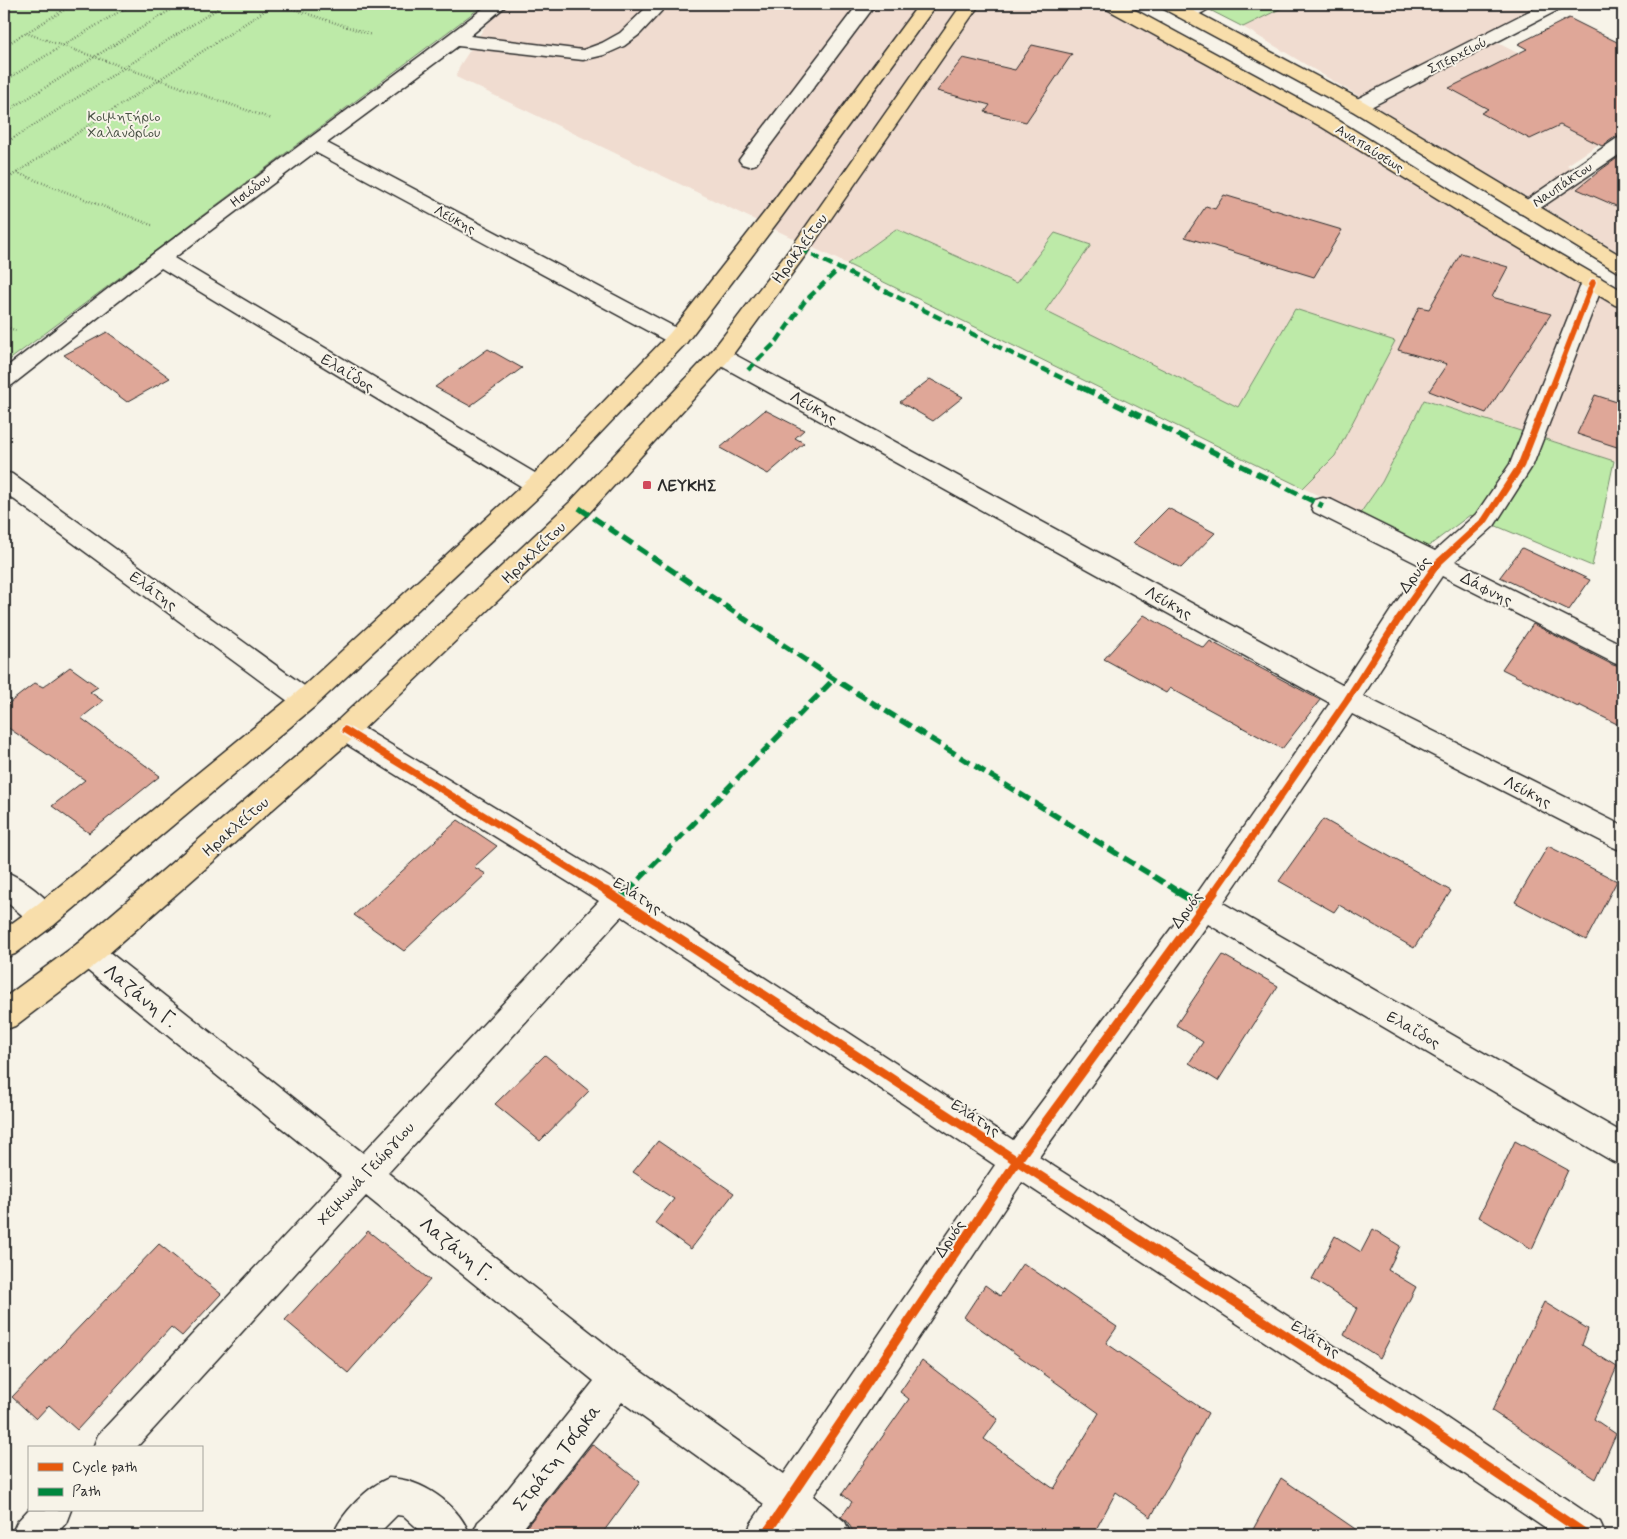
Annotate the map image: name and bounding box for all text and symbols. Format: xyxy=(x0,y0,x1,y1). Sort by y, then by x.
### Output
street label: Σπερχειού xyxy=(1425,33,1490,78)
park label: Κοιμητήριο Χαλανδρίου xyxy=(88,108,160,142)
street label: Αναπαύσεως xyxy=(1332,121,1407,177)
street label: Ναυπάκτου xyxy=(1529,158,1596,212)
street label: Ησιόδου xyxy=(227,170,275,212)
street label: Λεύκης xyxy=(431,201,479,238)
street label: Ηρακλείτου xyxy=(768,210,833,288)
street label: Ελαΐδος xyxy=(317,349,378,397)
street label: Λεύκης xyxy=(786,387,841,430)
place label: ΛΕΥΚΗΣ xyxy=(657,476,717,497)
marker: ΛΕΥΚΗΣ xyxy=(641,479,653,491)
street label: Ηρακλείτου xyxy=(497,517,571,589)
street label: Δρυός xyxy=(1394,552,1436,598)
street label: Ελάτης xyxy=(125,567,181,616)
street label: Δάφνης xyxy=(1457,567,1516,611)
street label: Λεύκης xyxy=(1141,582,1196,625)
street label: Λεύκης xyxy=(1500,771,1555,813)
street label: Ηρακλείτου xyxy=(198,792,274,862)
street label: Ελάτης xyxy=(609,873,666,920)
street label: Δρυός xyxy=(1167,887,1208,933)
street label: Λαζάνη Γ. xyxy=(98,959,182,1034)
street label: Ελαΐδος xyxy=(1383,1007,1444,1054)
street label: Ελάτης xyxy=(947,1095,1004,1142)
street label: Χειμωνά Γεώργιου xyxy=(313,1118,420,1230)
street label: Λαζάνη Γ. xyxy=(414,1212,498,1287)
street label: Δρυός xyxy=(930,1216,970,1262)
street label: Ελάτης xyxy=(1287,1316,1344,1363)
street label: Στράτη Τσίρκα xyxy=(507,1399,607,1517)
legend xyxy=(28,1446,202,1512)
text: Cycle path xyxy=(72,1458,137,1478)
text: Path xyxy=(72,1482,101,1502)

